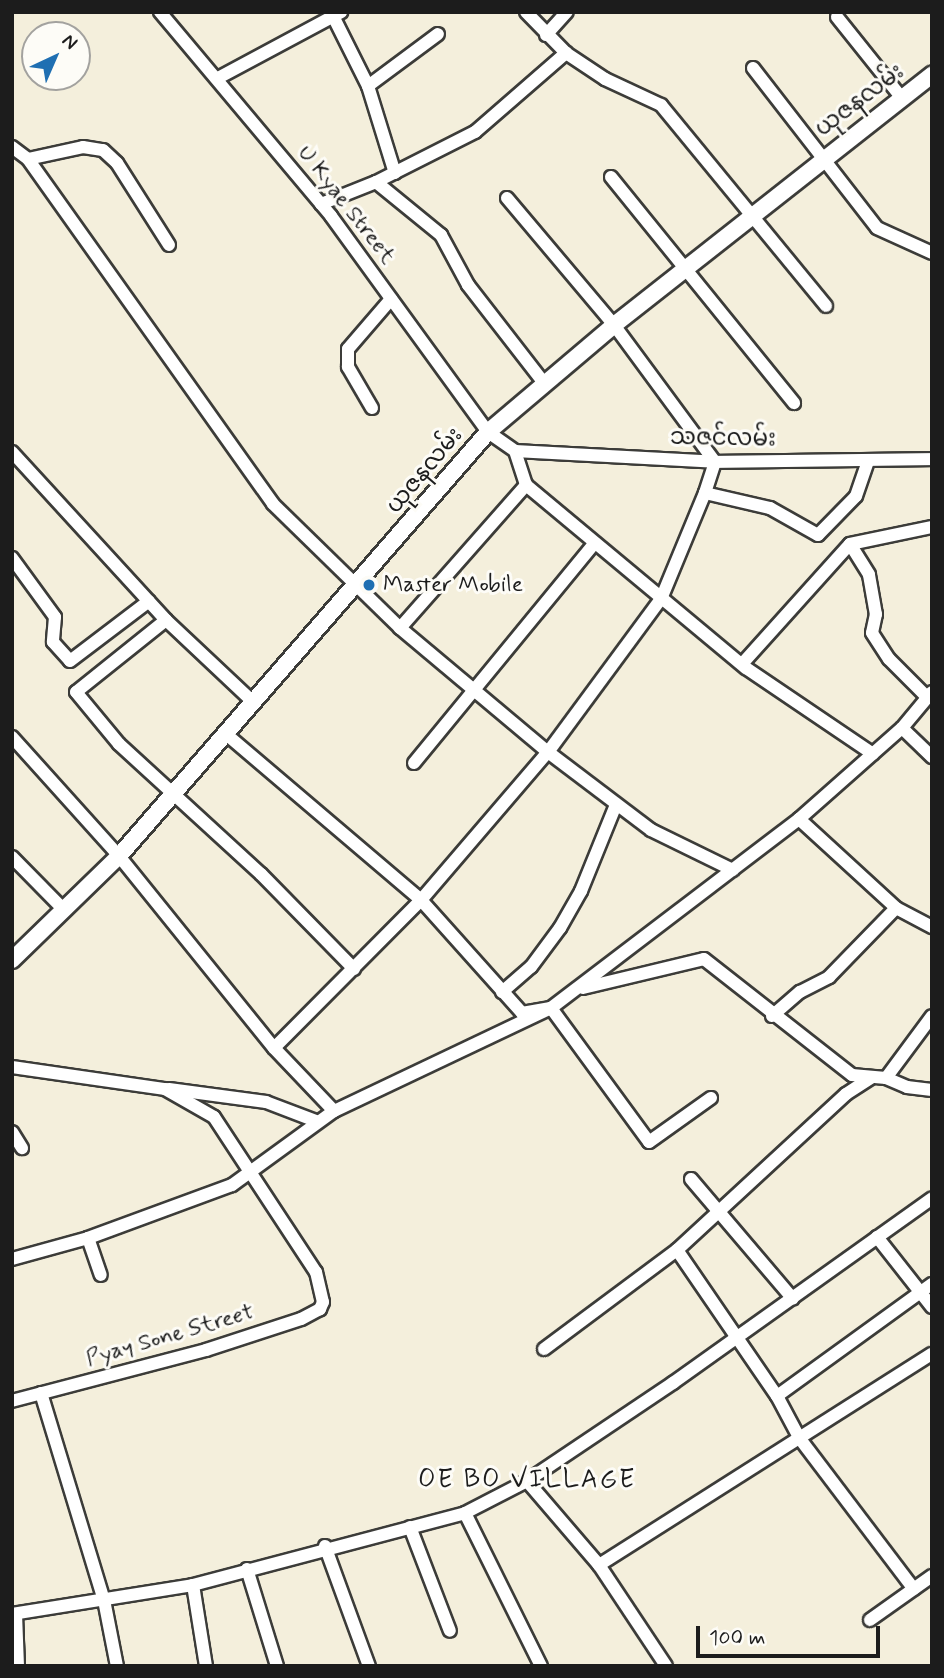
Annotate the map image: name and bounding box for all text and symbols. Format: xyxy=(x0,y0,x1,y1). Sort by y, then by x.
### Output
north arrow xyxy=(21,21,91,91)
text: N xyxy=(56,29,83,55)
street label: ယုဇနလမ်း xyxy=(810,59,910,143)
street label: U Kyae Street xyxy=(291,140,401,270)
street label: ယုဇနလမ်း xyxy=(381,422,469,520)
street label: သဇင်လမ်း xyxy=(670,424,776,454)
place label: Master Mobile xyxy=(383,571,522,599)
marker: Master Mobile xyxy=(361,577,377,593)
street label: Pyay Sone Street xyxy=(83,1299,257,1373)
district label: OE BO VILLAGE xyxy=(420,1465,634,1497)
scale bar xyxy=(699,1612,883,1656)
text: 100 m xyxy=(709,1624,765,1652)

